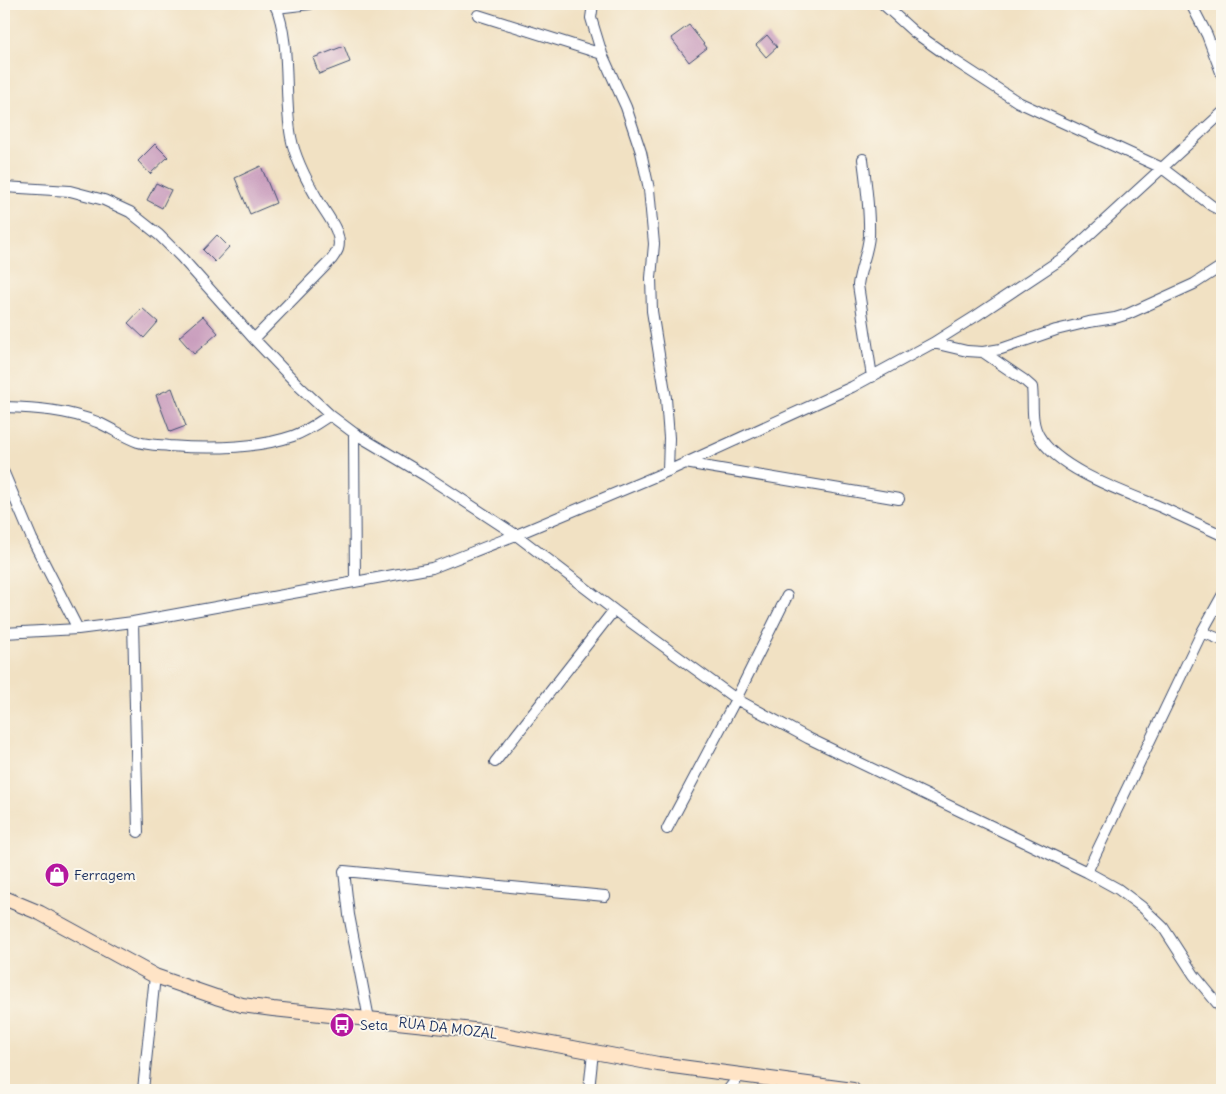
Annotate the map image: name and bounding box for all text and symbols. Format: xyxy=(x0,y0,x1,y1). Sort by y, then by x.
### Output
shop icon: Ferragem xyxy=(44,862,70,888)
place label: Ferragem xyxy=(74,866,136,884)
bus stop icon: Seta xyxy=(329,1012,355,1038)
street label: RUA DA MOZAL xyxy=(397,1013,499,1043)
place label: Seta xyxy=(360,1016,388,1034)

